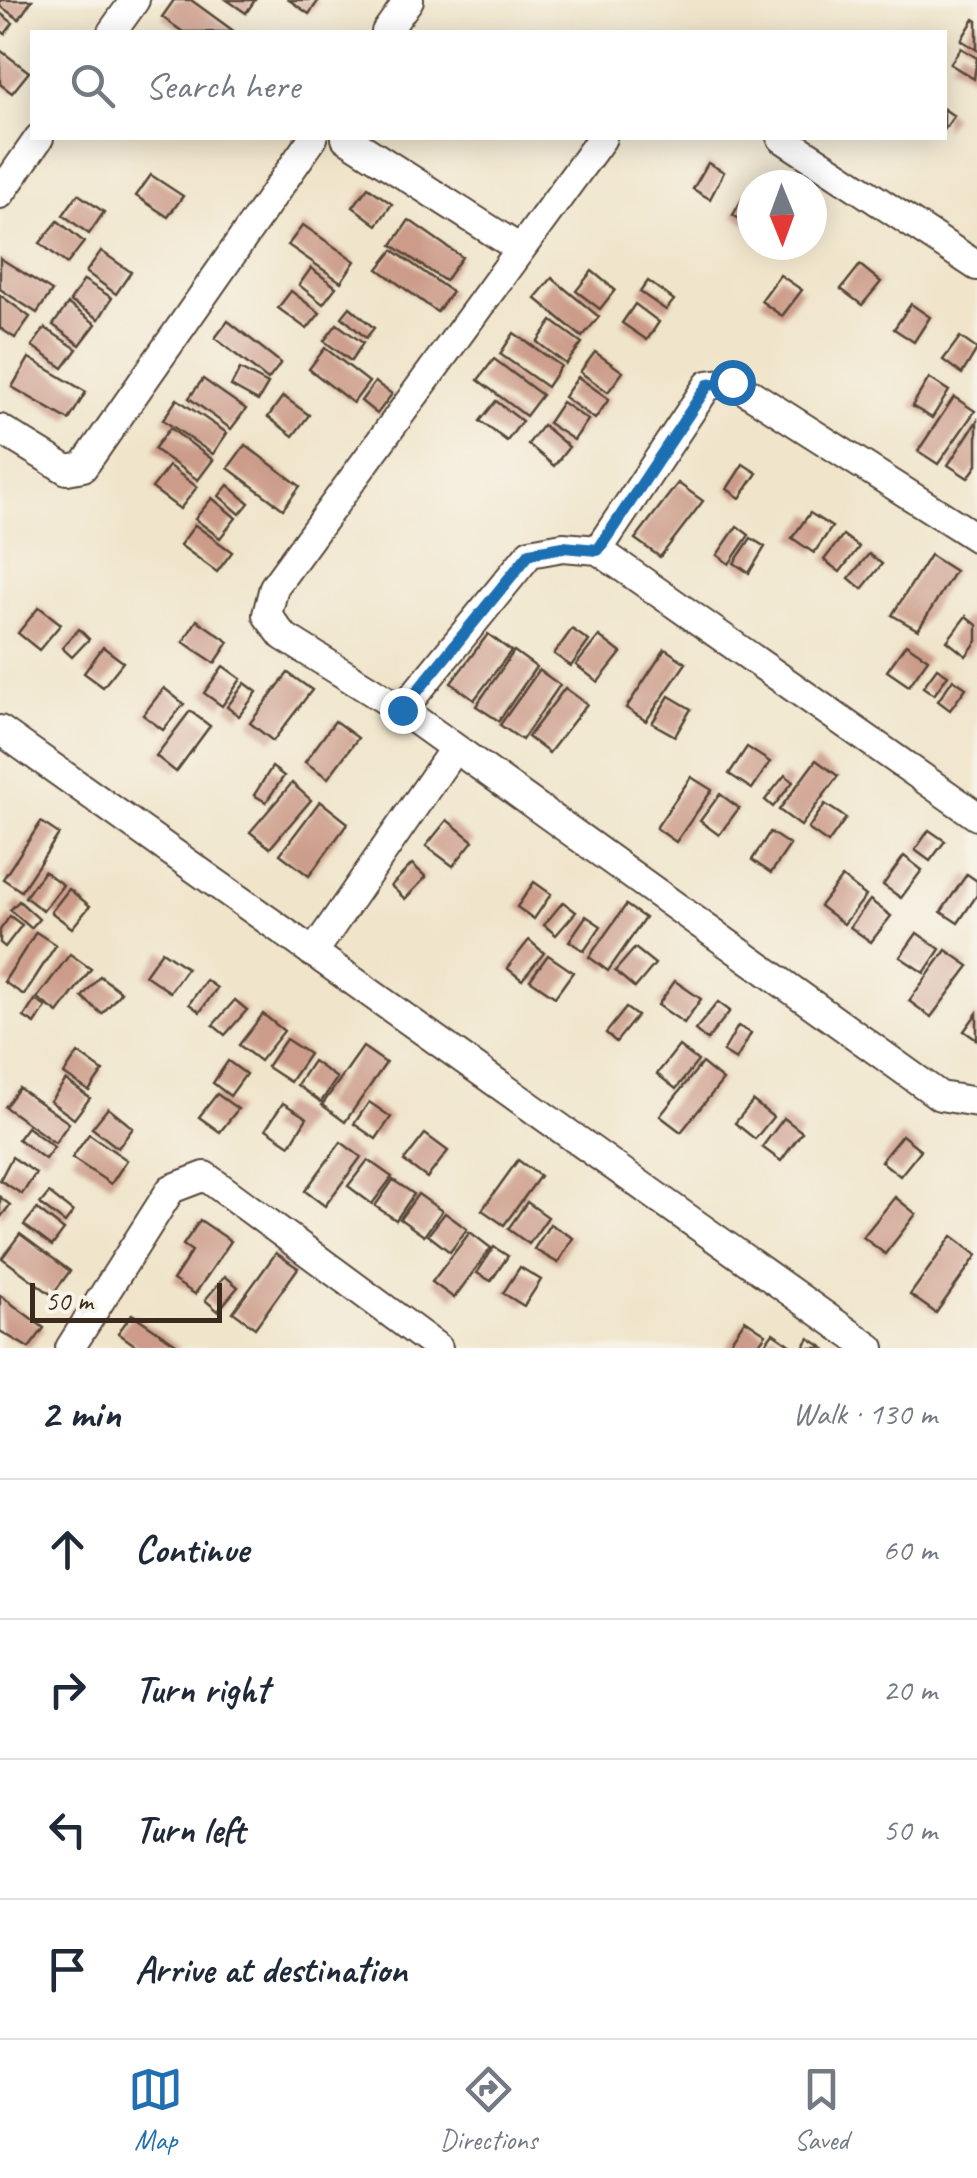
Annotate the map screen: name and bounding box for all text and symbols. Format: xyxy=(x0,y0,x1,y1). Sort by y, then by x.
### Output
search box xyxy=(30,30,947,140)
icon: search xyxy=(65,58,120,113)
text: Search here xyxy=(145,62,300,109)
north arrow xyxy=(737,170,827,260)
route start xyxy=(710,360,756,406)
route end xyxy=(380,688,426,734)
scale bar xyxy=(30,1278,222,1322)
text: 50 m xyxy=(45,1283,93,1318)
text: 2 min xyxy=(40,1387,120,1440)
text: Walk · 130 m xyxy=(793,1393,937,1434)
icon: ahead xyxy=(40,1522,95,1577)
text: Continue xyxy=(135,1526,249,1573)
text: 60 m xyxy=(883,1529,937,1570)
icon: right xyxy=(40,1662,95,1717)
text: Turn right xyxy=(135,1666,269,1713)
text: 20 m xyxy=(883,1669,937,1710)
icon: left xyxy=(40,1802,95,1857)
text: Turn left xyxy=(135,1806,245,1853)
text: 50 m xyxy=(883,1809,937,1850)
icon: arrive xyxy=(40,1942,95,1997)
text: Arrive at destination xyxy=(135,1946,407,1993)
tab: Map xyxy=(128,2062,183,2157)
tab: Directions xyxy=(440,2062,537,2157)
tab: Saved xyxy=(794,2062,849,2157)

